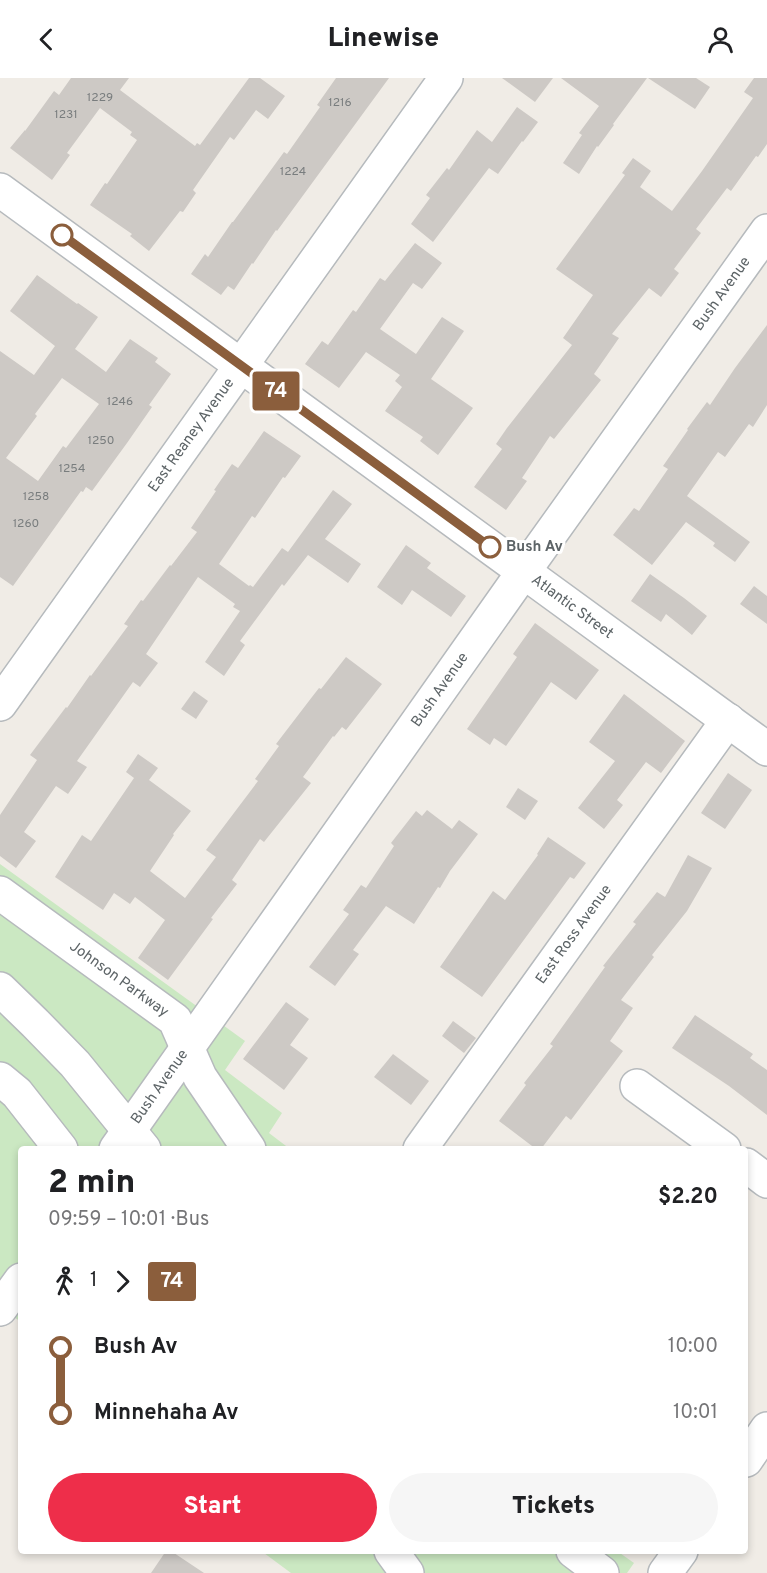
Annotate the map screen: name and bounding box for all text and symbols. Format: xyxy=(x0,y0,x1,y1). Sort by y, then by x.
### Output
text: Linewise xyxy=(328,22,439,56)
icon: back xyxy=(30,23,63,56)
icon: person xyxy=(704,23,737,56)
house number: 1229 xyxy=(87,90,113,106)
house number: 1216 xyxy=(328,95,352,111)
house number: 1231 xyxy=(54,107,78,123)
house number: 1224 xyxy=(280,164,306,180)
unlabelled marker xyxy=(51,224,73,246)
street label: Bush Avenue xyxy=(689,253,755,335)
line badge: 74 xyxy=(249,372,303,410)
street label: East Reaney Avenue xyxy=(144,374,239,496)
text: 74 xyxy=(264,378,288,405)
house number: 1246 xyxy=(107,394,133,410)
house number: 1250 xyxy=(88,433,114,449)
house number: 1254 xyxy=(59,461,85,477)
house number: 1258 xyxy=(23,489,49,505)
house number: 1260 xyxy=(13,516,39,532)
marker: Bush Av xyxy=(479,536,501,558)
place label: Bush Av xyxy=(506,538,563,557)
street label: Atlantic Street xyxy=(527,571,617,643)
street label: Bush Avenue xyxy=(407,649,473,731)
street label: East Ross Avenue xyxy=(532,881,616,988)
street label: Johnson Parkway xyxy=(66,937,172,1022)
street label: Bush Avenue xyxy=(127,1046,193,1128)
text: 2 min xyxy=(48,1163,135,1205)
text: $2.20 xyxy=(658,1184,718,1211)
text: 09:59 – 10:01 · Bus xyxy=(48,1207,209,1233)
icon: walk xyxy=(48,1265,81,1298)
icon: forward xyxy=(106,1265,139,1298)
text: 1 xyxy=(90,1268,97,1294)
text: 74 xyxy=(160,1268,184,1295)
text: Bush Av xyxy=(94,1334,178,1361)
text: 10:00 xyxy=(668,1334,718,1360)
text: Minnehaha Av xyxy=(94,1400,239,1427)
text: 10:01 xyxy=(673,1400,718,1426)
button: Start xyxy=(48,1473,377,1542)
button: Tickets xyxy=(389,1473,718,1542)

